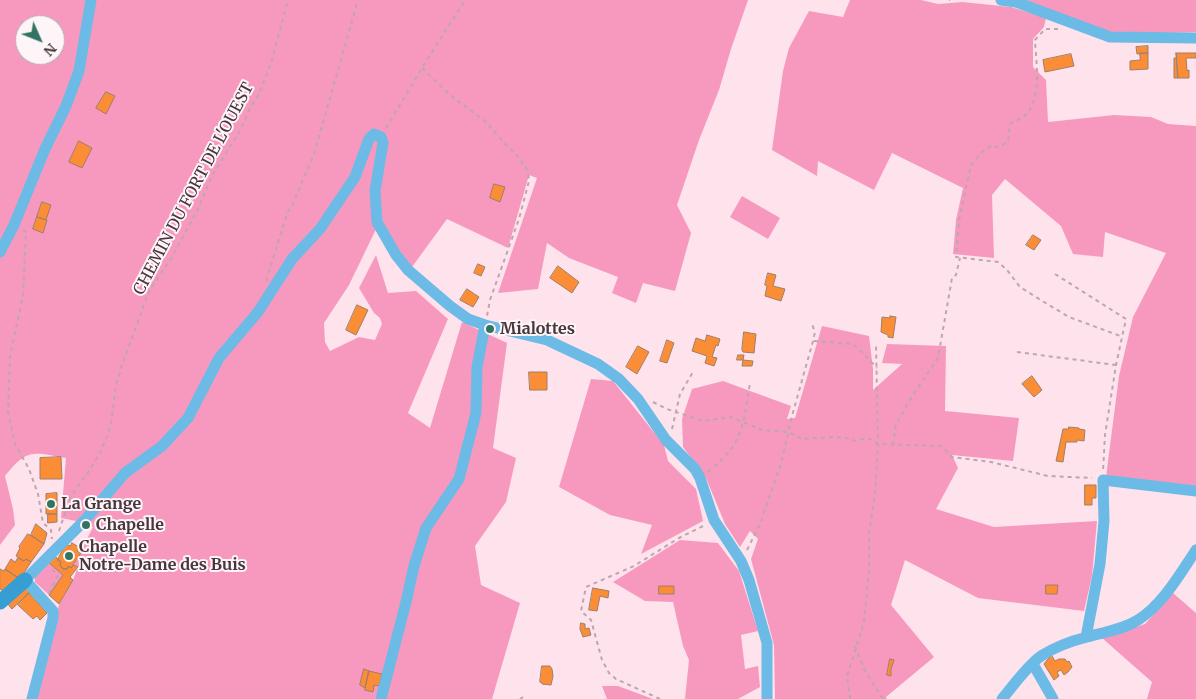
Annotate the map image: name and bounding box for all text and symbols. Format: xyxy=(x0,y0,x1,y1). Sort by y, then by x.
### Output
north arrow xyxy=(15,15,65,65)
text: N xyxy=(40,39,60,60)
street label: CHEMIN DU FORT DE L'OUEST xyxy=(130,80,258,298)
place label: Mialottes xyxy=(500,319,575,339)
marker: Mialottes xyxy=(484,323,496,335)
place label: La Grange xyxy=(61,494,141,514)
marker: La Grange xyxy=(45,498,57,510)
place label: Chapelle xyxy=(96,515,164,535)
marker: Chapelle xyxy=(80,519,92,531)
place label: Chapelle Notre-Dame des Buis xyxy=(79,537,246,575)
marker: Chapelle Notre-Dame des Buis xyxy=(63,550,75,562)

